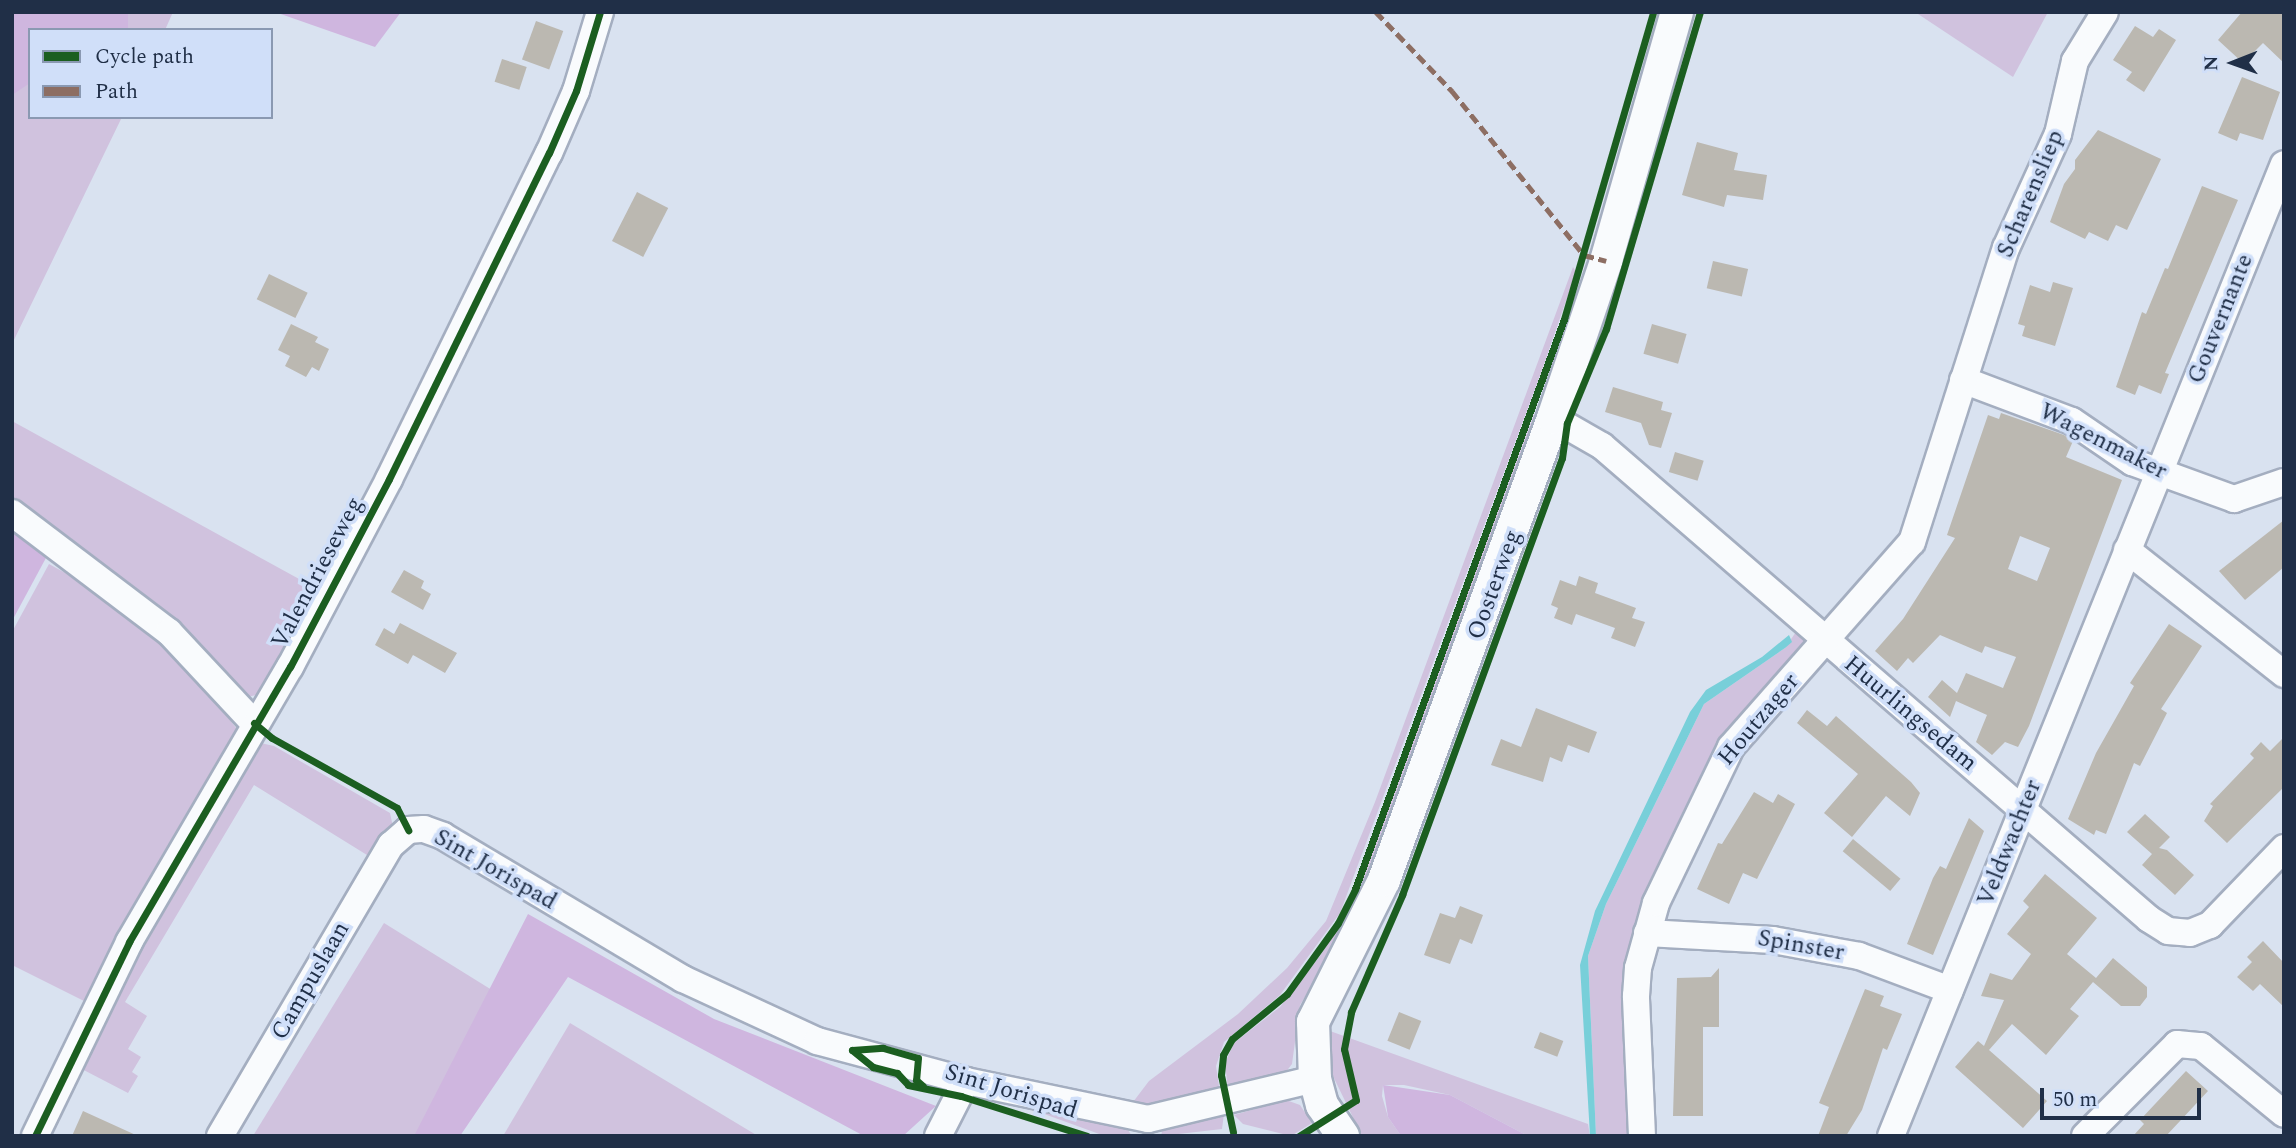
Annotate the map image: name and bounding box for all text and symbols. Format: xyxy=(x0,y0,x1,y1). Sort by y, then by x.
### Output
legend xyxy=(28,28,273,119)
north arrow xyxy=(2198,28,2268,98)
text: Cycle path xyxy=(95,41,194,73)
text: N xyxy=(2197,55,2226,71)
text: Path xyxy=(95,76,138,108)
street label: Scharensliep xyxy=(1991,126,2071,262)
street label: Gouvernante xyxy=(2182,250,2260,388)
street label: Wagenmaker xyxy=(2034,398,2172,486)
street label: Valendrieseweg xyxy=(266,492,370,654)
street label: Oosterweg xyxy=(1462,526,1528,644)
street label: Huurlingsedam xyxy=(1838,650,1982,778)
street label: Houtzager xyxy=(1712,668,1806,772)
street label: Veldwachter xyxy=(1972,776,2048,910)
street label: Sint Jorispad xyxy=(429,823,561,917)
street label: Campuslaan xyxy=(266,917,356,1045)
street label: Spinster xyxy=(1755,924,1847,968)
street label: Sint Jorispad xyxy=(941,1058,1081,1126)
scale bar xyxy=(2044,1074,2205,1118)
text: 50 m xyxy=(2053,1084,2097,1116)

